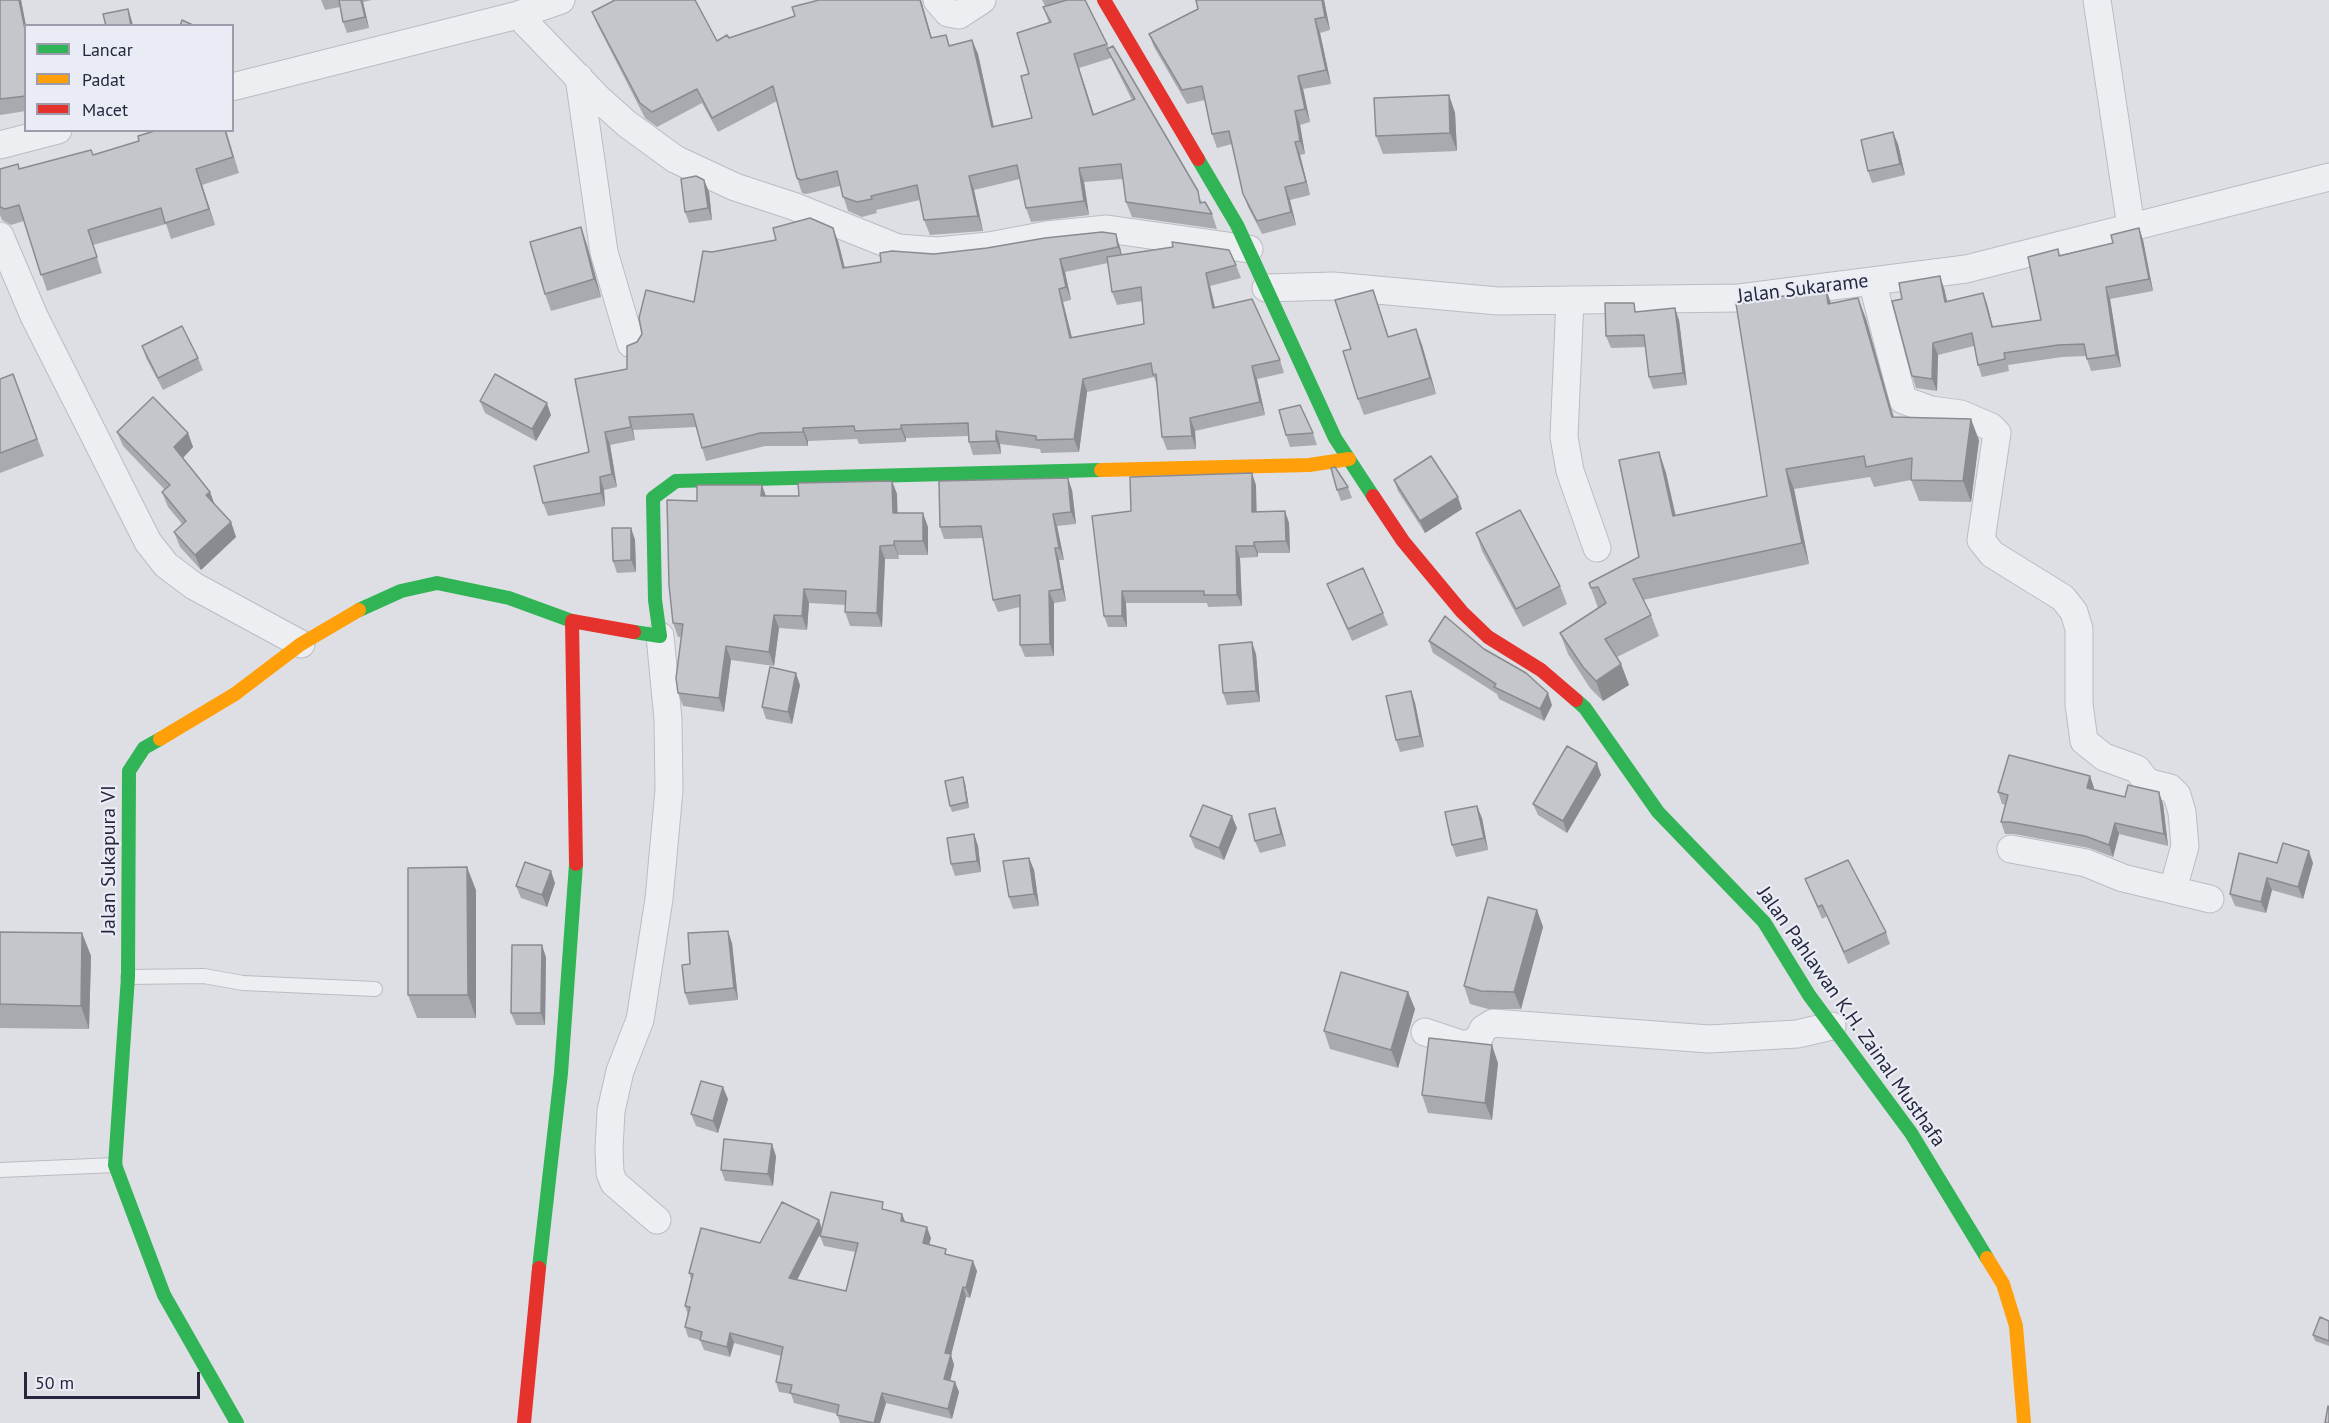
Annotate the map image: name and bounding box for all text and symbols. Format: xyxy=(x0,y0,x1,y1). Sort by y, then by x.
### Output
legend xyxy=(24,24,234,132)
text: Lancar xyxy=(82,38,133,61)
text: Padat xyxy=(82,68,125,91)
text: Macet xyxy=(82,98,128,121)
street label: Jalan Sukarame xyxy=(1736,269,1870,309)
street label: Jalan Sukapura VI xyxy=(97,785,121,935)
street label: Jalan Pahlawan K.H. Zainal Musthafa xyxy=(1752,882,1950,1152)
scale bar xyxy=(27,1360,202,1398)
text: 50 m xyxy=(35,1371,74,1394)

